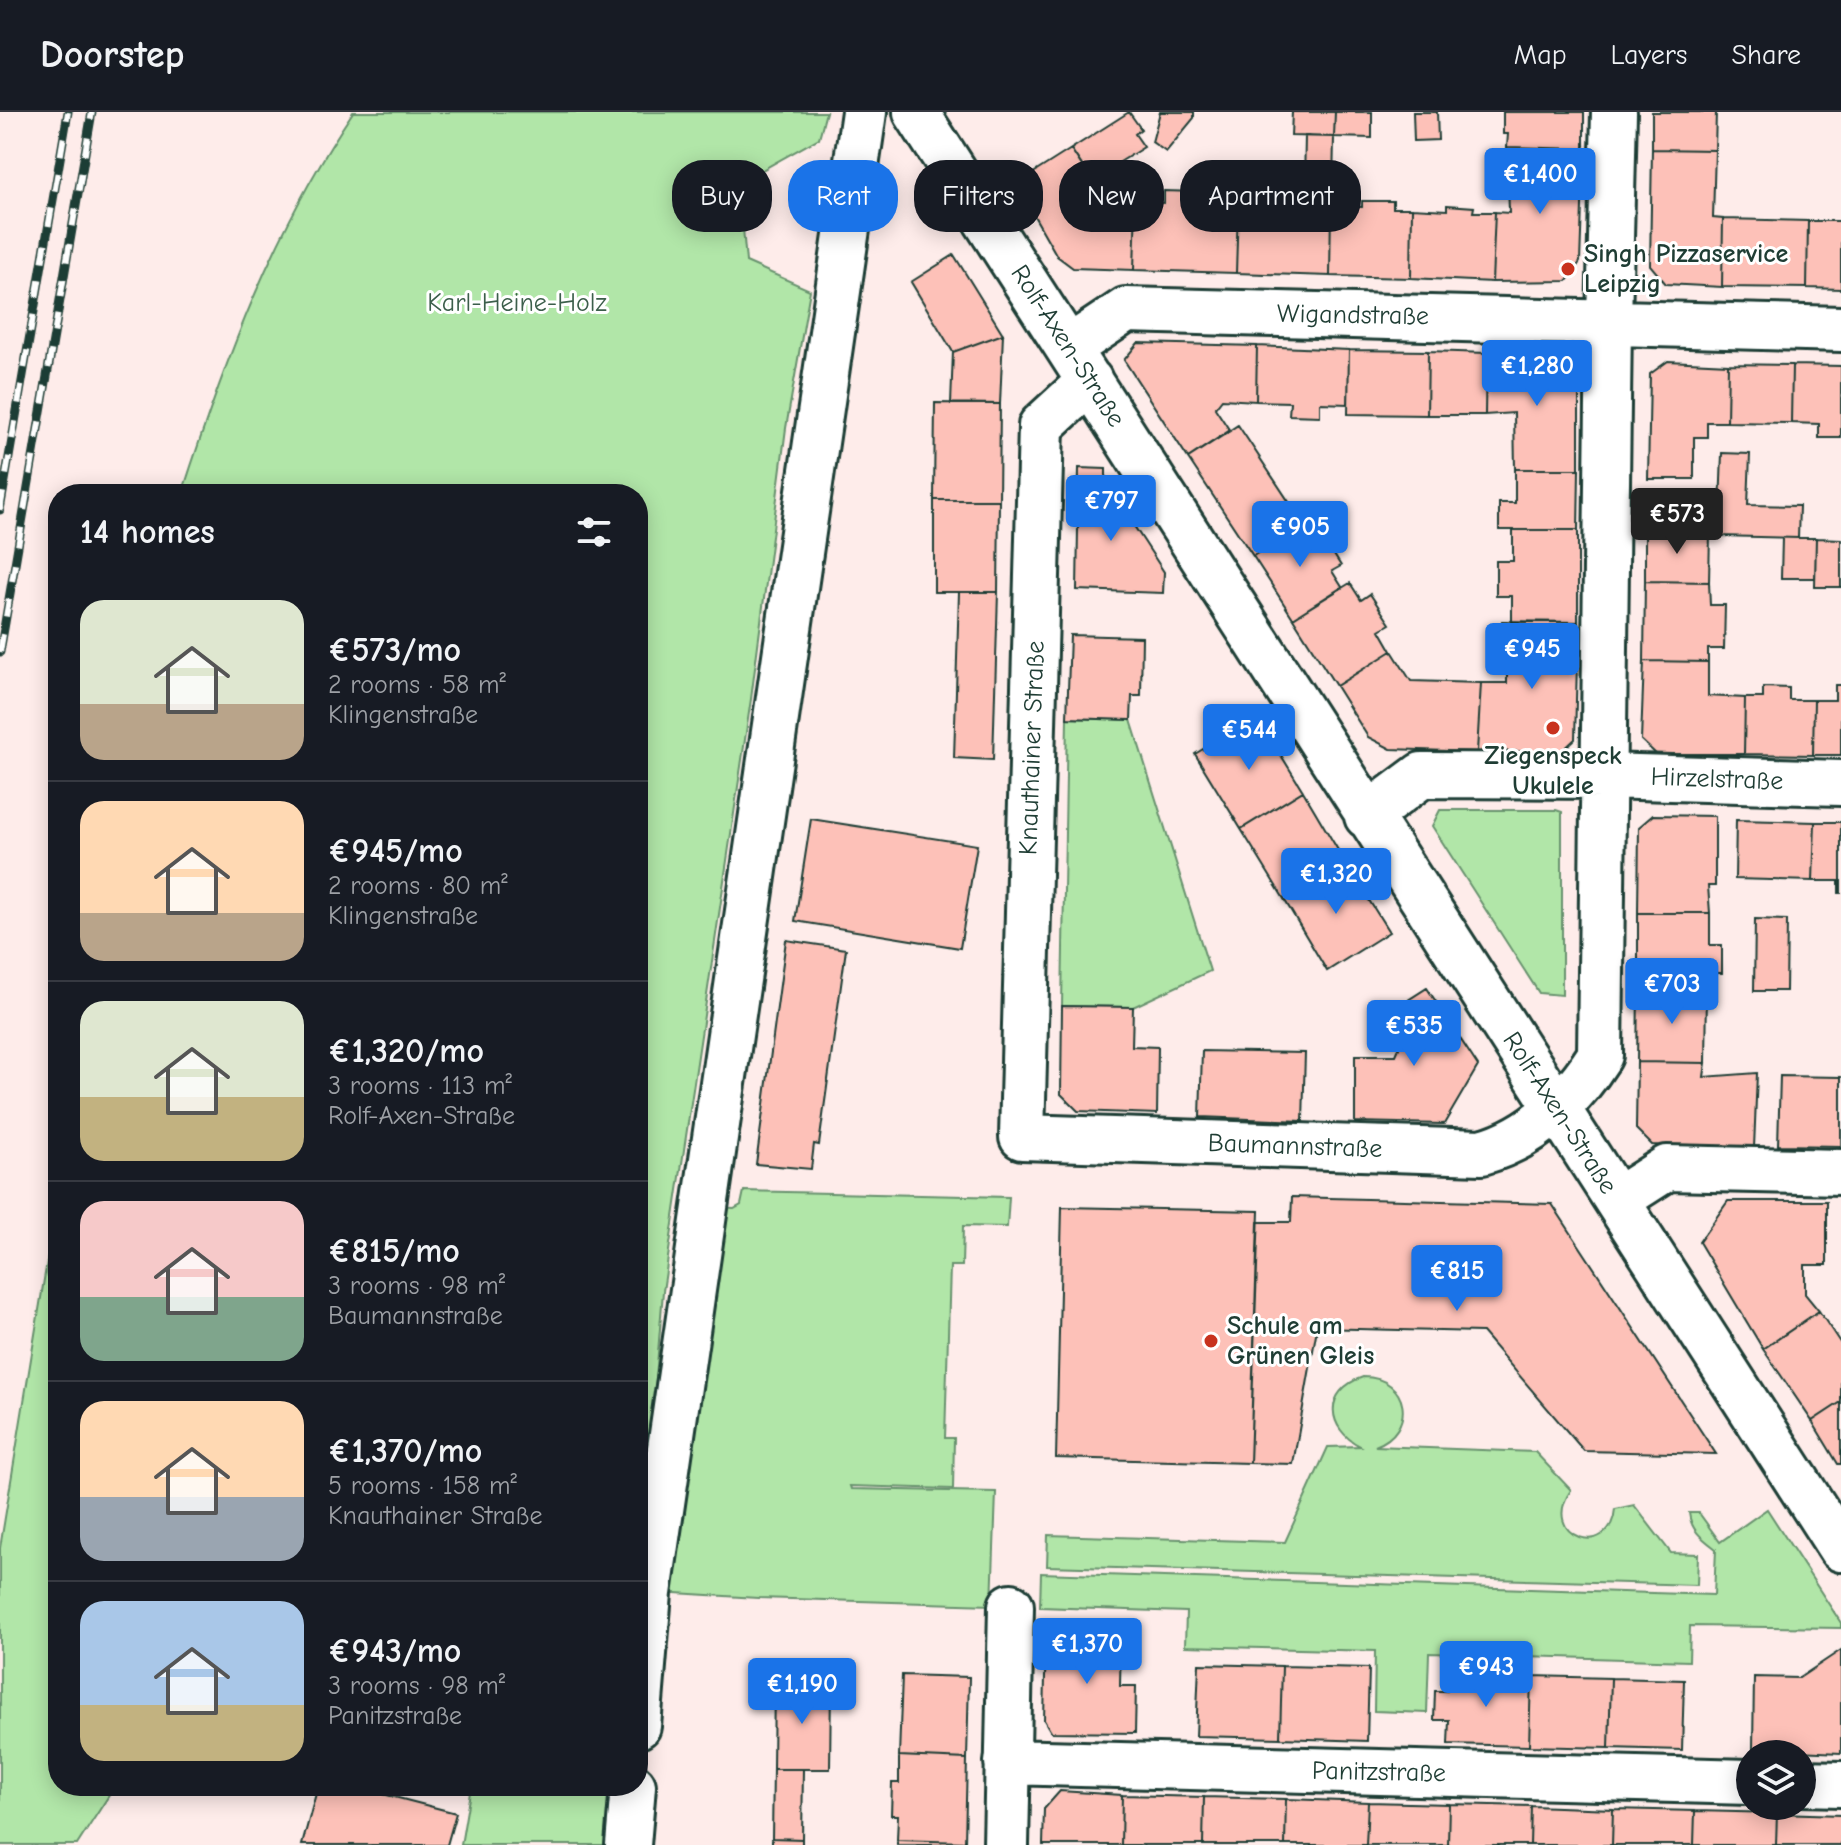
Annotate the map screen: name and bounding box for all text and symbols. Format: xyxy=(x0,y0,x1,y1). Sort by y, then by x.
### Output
text: Doorstep xyxy=(40,33,184,77)
text: Map xyxy=(1514,39,1567,71)
text: Layers xyxy=(1611,39,1687,71)
text: Share xyxy=(1731,39,1801,71)
pin: €1,400 xyxy=(1475,148,1605,216)
text: €1,400 xyxy=(1502,159,1578,189)
chip: Buy xyxy=(672,160,772,232)
chip: Rent xyxy=(788,160,898,232)
chip: Filters xyxy=(914,160,1043,232)
chip: New xyxy=(1059,160,1164,232)
chip: Apartment xyxy=(1180,160,1361,232)
place label: Singh Pizzaservice Leipzig xyxy=(1584,239,1788,299)
street label: Rolf-Axen-Straße xyxy=(1004,259,1132,433)
marker: Singh Pizzaservice Leipzig xyxy=(1559,260,1577,278)
park label: Karl-Heine-Holz xyxy=(427,288,607,318)
street label: Wigandstraße xyxy=(1277,299,1429,331)
pin: €1,280 xyxy=(1472,340,1602,408)
text: €1,280 xyxy=(1500,351,1574,381)
pin: €797 xyxy=(1064,475,1158,543)
text: €797 xyxy=(1084,486,1138,516)
pin: €573 xyxy=(1630,488,1724,556)
text: €573 xyxy=(1649,499,1705,529)
pin: €905 xyxy=(1253,501,1347,569)
icon: filters xyxy=(572,510,616,554)
text: 14 homes xyxy=(80,512,215,552)
text: €905 xyxy=(1270,512,1330,542)
pin: €945 xyxy=(1485,623,1579,691)
text: €573/mo xyxy=(328,630,461,670)
icon: home xyxy=(144,632,240,728)
text: €945 xyxy=(1503,634,1561,664)
street label: Knauthainer Straße xyxy=(1013,640,1051,856)
text: 2 rooms · 58 m² xyxy=(328,670,506,700)
text: Klingenstraße xyxy=(328,700,478,730)
pin: €544 xyxy=(1202,704,1296,772)
text: €544 xyxy=(1221,715,1277,745)
marker: Ziegenspeck Ukulele xyxy=(1544,719,1562,737)
place label: Ziegenspeck Ukulele xyxy=(1484,741,1622,801)
street label: Hirzelstraße xyxy=(1650,762,1784,796)
text: €945/mo xyxy=(328,831,463,871)
icon: home xyxy=(144,833,240,929)
pin: €1,320 xyxy=(1271,848,1401,916)
text: €1,320 xyxy=(1299,859,1373,889)
text: 2 rooms · 80 m² xyxy=(328,871,508,901)
text: Klingenstraße xyxy=(328,901,478,931)
pin: €703 xyxy=(1625,958,1719,1026)
text: €703 xyxy=(1643,969,1701,999)
pin: €535 xyxy=(1367,1000,1461,1068)
text: €535 xyxy=(1385,1011,1443,1041)
street label: Rolf-Axen-Straße xyxy=(1496,1026,1624,1200)
text: €1,320/mo xyxy=(328,1031,484,1071)
icon: home xyxy=(144,1033,240,1129)
text: 3 rooms · 113 m² xyxy=(328,1071,512,1101)
text: Rolf-Axen-Straße xyxy=(328,1101,515,1131)
street label: Baumannstraße xyxy=(1207,1128,1383,1164)
text: €815/mo xyxy=(328,1231,460,1271)
icon: home xyxy=(144,1233,240,1329)
pin: €815 xyxy=(1410,1245,1504,1313)
text: €815 xyxy=(1429,1256,1485,1286)
text: 3 rooms · 98 m² xyxy=(328,1271,505,1301)
text: Baumannstraße xyxy=(328,1301,503,1331)
place label: Schule am Grünen Gleis xyxy=(1227,1311,1374,1371)
marker: Schule am Grünen Gleis xyxy=(1202,1332,1220,1350)
text: €1,370/mo xyxy=(328,1431,482,1471)
icon: home xyxy=(144,1433,240,1529)
text: 5 rooms · 158 m² xyxy=(328,1471,517,1501)
text: Knauthainer Straße xyxy=(328,1501,542,1531)
pin: €1,370 xyxy=(1022,1618,1152,1686)
text: €1,370 xyxy=(1051,1629,1123,1659)
text: €943/mo xyxy=(328,1631,461,1671)
icon: home xyxy=(144,1633,240,1729)
pin: €943 xyxy=(1439,1641,1533,1709)
text: €943 xyxy=(1458,1652,1514,1682)
pin: €1,190 xyxy=(737,1658,867,1726)
text: €1,190 xyxy=(766,1669,838,1699)
text: 3 rooms · 98 m² xyxy=(328,1671,505,1701)
text: Panitzstraße xyxy=(328,1701,462,1731)
map controls xyxy=(1736,1740,1816,1820)
button: layers xyxy=(1736,1740,1816,1820)
street label: Panitzstraße xyxy=(1312,1756,1446,1788)

